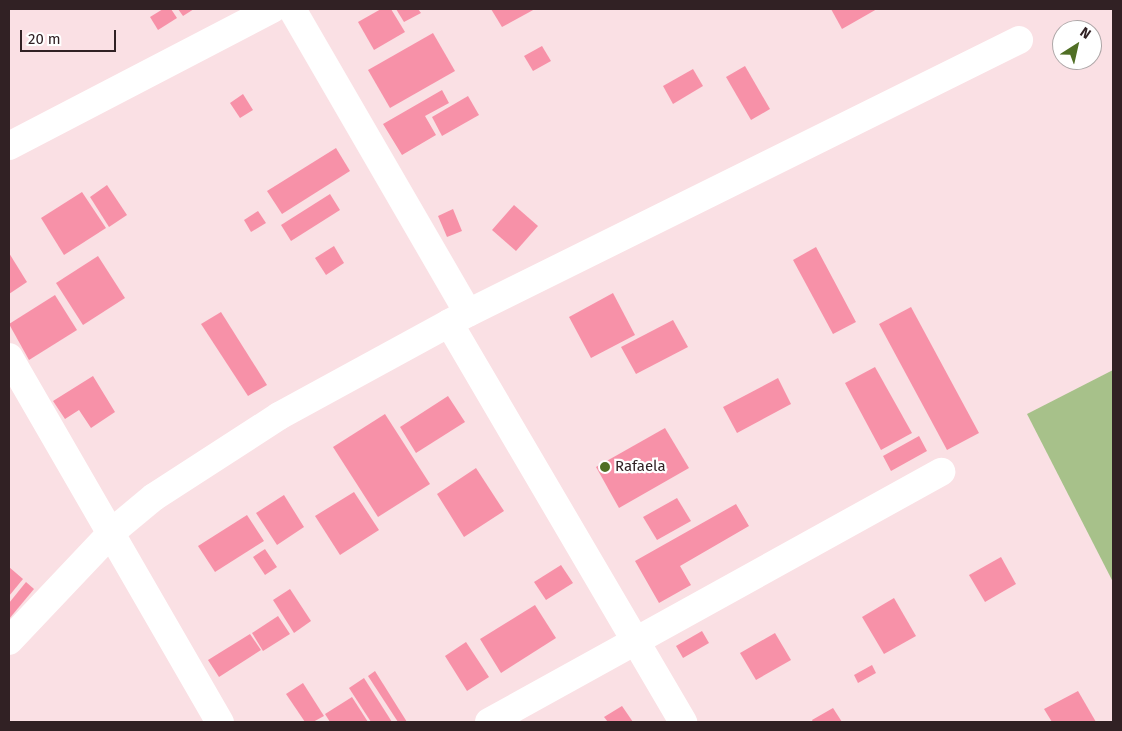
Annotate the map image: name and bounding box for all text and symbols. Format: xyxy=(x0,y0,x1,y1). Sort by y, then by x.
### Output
scale bar xyxy=(22,20,119,52)
north arrow xyxy=(1052,20,1102,70)
text: N xyxy=(1077,23,1094,43)
text: 20 m xyxy=(28,30,61,48)
place label: Rafaela xyxy=(615,458,666,476)
marker: Rafaela xyxy=(599,461,611,473)

